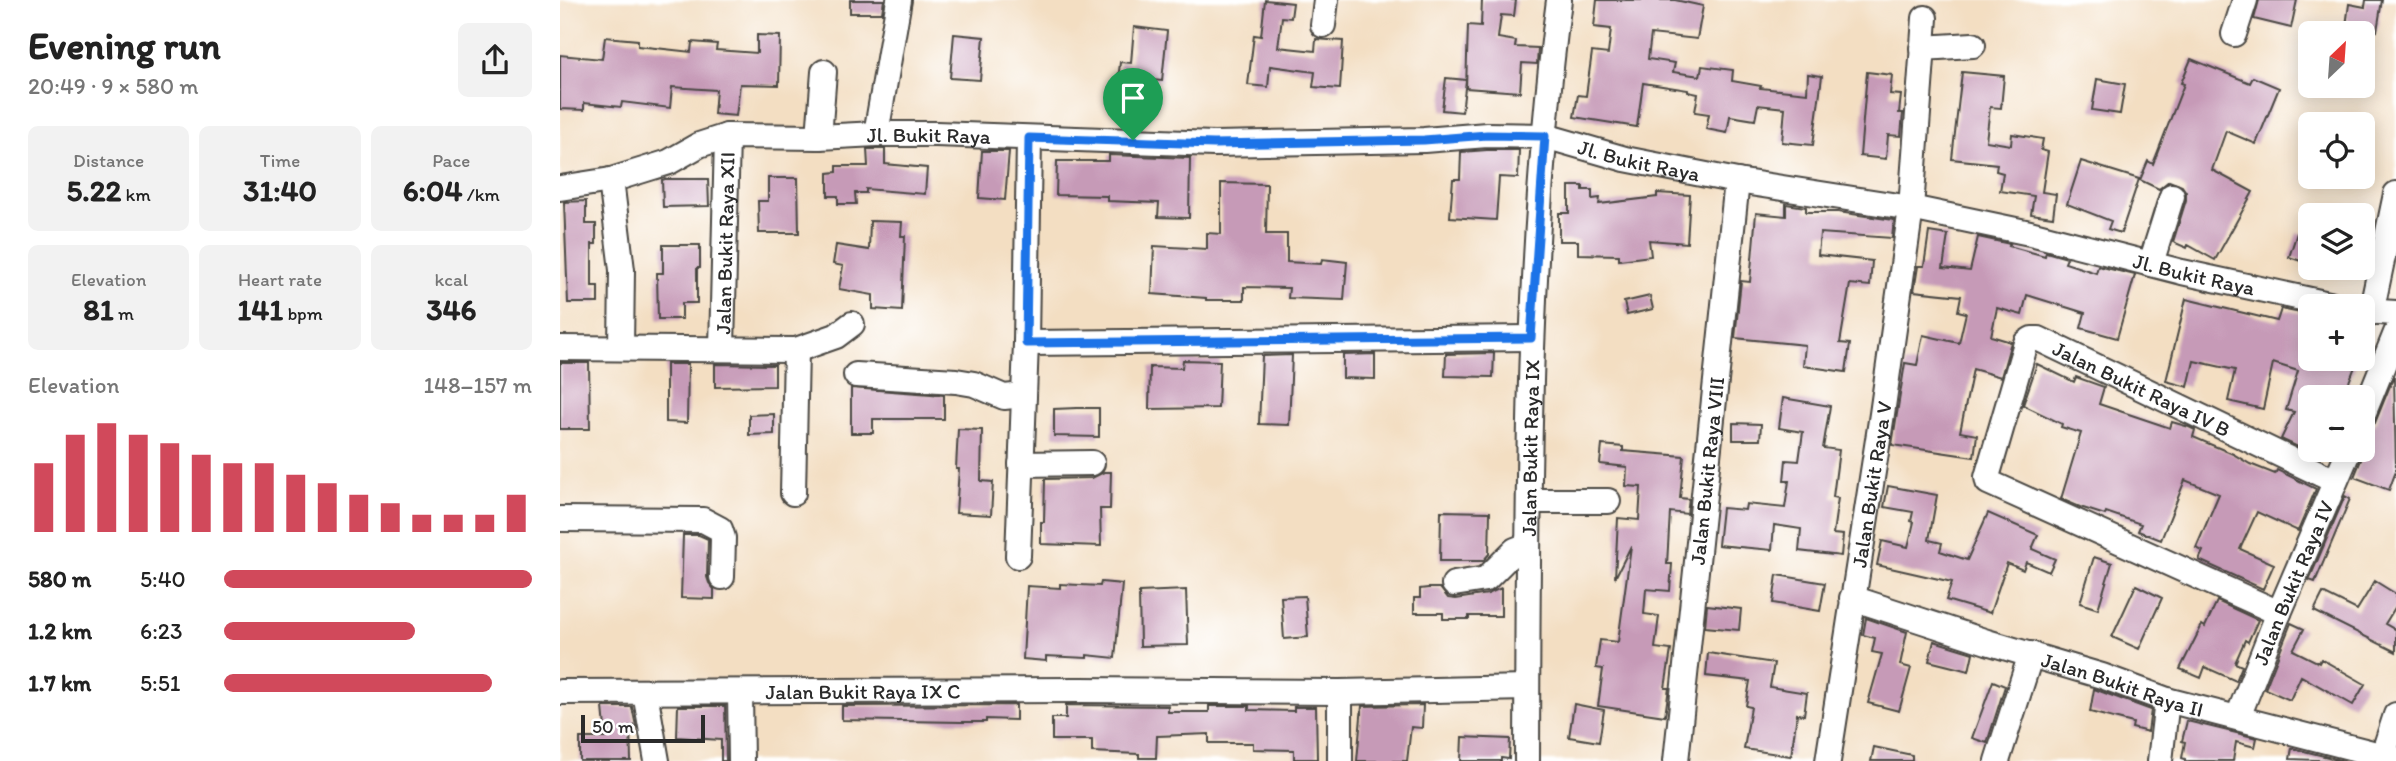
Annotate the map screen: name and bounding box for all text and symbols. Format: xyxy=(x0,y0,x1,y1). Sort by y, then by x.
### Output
north arrow xyxy=(2298,21,2375,98)
map controls xyxy=(2298,21,2375,462)
text: Evening run xyxy=(28,23,221,69)
button: share xyxy=(458,23,532,97)
pin xyxy=(1103,68,1163,140)
text: 20:49 · 9 × 580 m xyxy=(28,72,199,100)
icon: arrive xyxy=(1114,79,1152,117)
button: locate xyxy=(2298,112,2375,189)
street label: Jl. Bukit Raya xyxy=(866,121,991,148)
street label: Jl. Bukit Raya xyxy=(1575,134,1702,186)
text: Distance xyxy=(73,149,144,172)
text: Time xyxy=(260,149,300,172)
text: Pace xyxy=(432,149,470,172)
street label: Jalan Bukit Raya XII xyxy=(710,152,739,334)
text: 5.22 xyxy=(67,172,121,209)
text: 31:40 xyxy=(243,172,317,209)
text: 6:04 xyxy=(403,172,462,209)
text: km xyxy=(121,183,151,206)
text: /km xyxy=(462,183,500,206)
button: layers xyxy=(2298,203,2375,280)
street label: Jl. Bukit Raya xyxy=(2131,247,2257,300)
text: Elevation xyxy=(71,268,146,291)
text: Heart rate xyxy=(238,268,322,291)
text: kcal xyxy=(434,268,468,291)
text: 81 xyxy=(83,291,114,328)
text: 141 xyxy=(237,291,283,328)
text: 346 xyxy=(426,291,476,328)
button: + xyxy=(2298,294,2375,371)
text: m xyxy=(114,302,134,325)
text: bpm xyxy=(283,302,323,325)
street label: Jalan Bukit Raya IV B xyxy=(2049,335,2235,442)
street label: Jalan Bukit Raya IX xyxy=(1516,359,1544,537)
text: Elevation xyxy=(28,371,119,399)
text: 148–157 m xyxy=(423,371,532,399)
street label: Jalan Bukit Raya VIII xyxy=(1684,375,1729,566)
button: − xyxy=(2298,385,2375,462)
street label: Jalan Bukit Raya V xyxy=(1846,399,1896,569)
street label: Jalan Bukit Raya IV xyxy=(2247,496,2339,668)
text: 580 m xyxy=(28,565,91,593)
text: 5:40 xyxy=(140,565,186,593)
text: 1.2 km xyxy=(28,617,92,645)
text: 6:23 xyxy=(140,617,182,645)
street label: Jalan Bukit Raya II xyxy=(2039,646,2206,721)
text: 1.7 km xyxy=(28,669,91,697)
text: 5:51 xyxy=(140,669,180,697)
street label: Jalan Bukit Raya IX C xyxy=(765,678,961,704)
scale bar xyxy=(581,712,705,744)
text: 50 m xyxy=(592,715,634,738)

